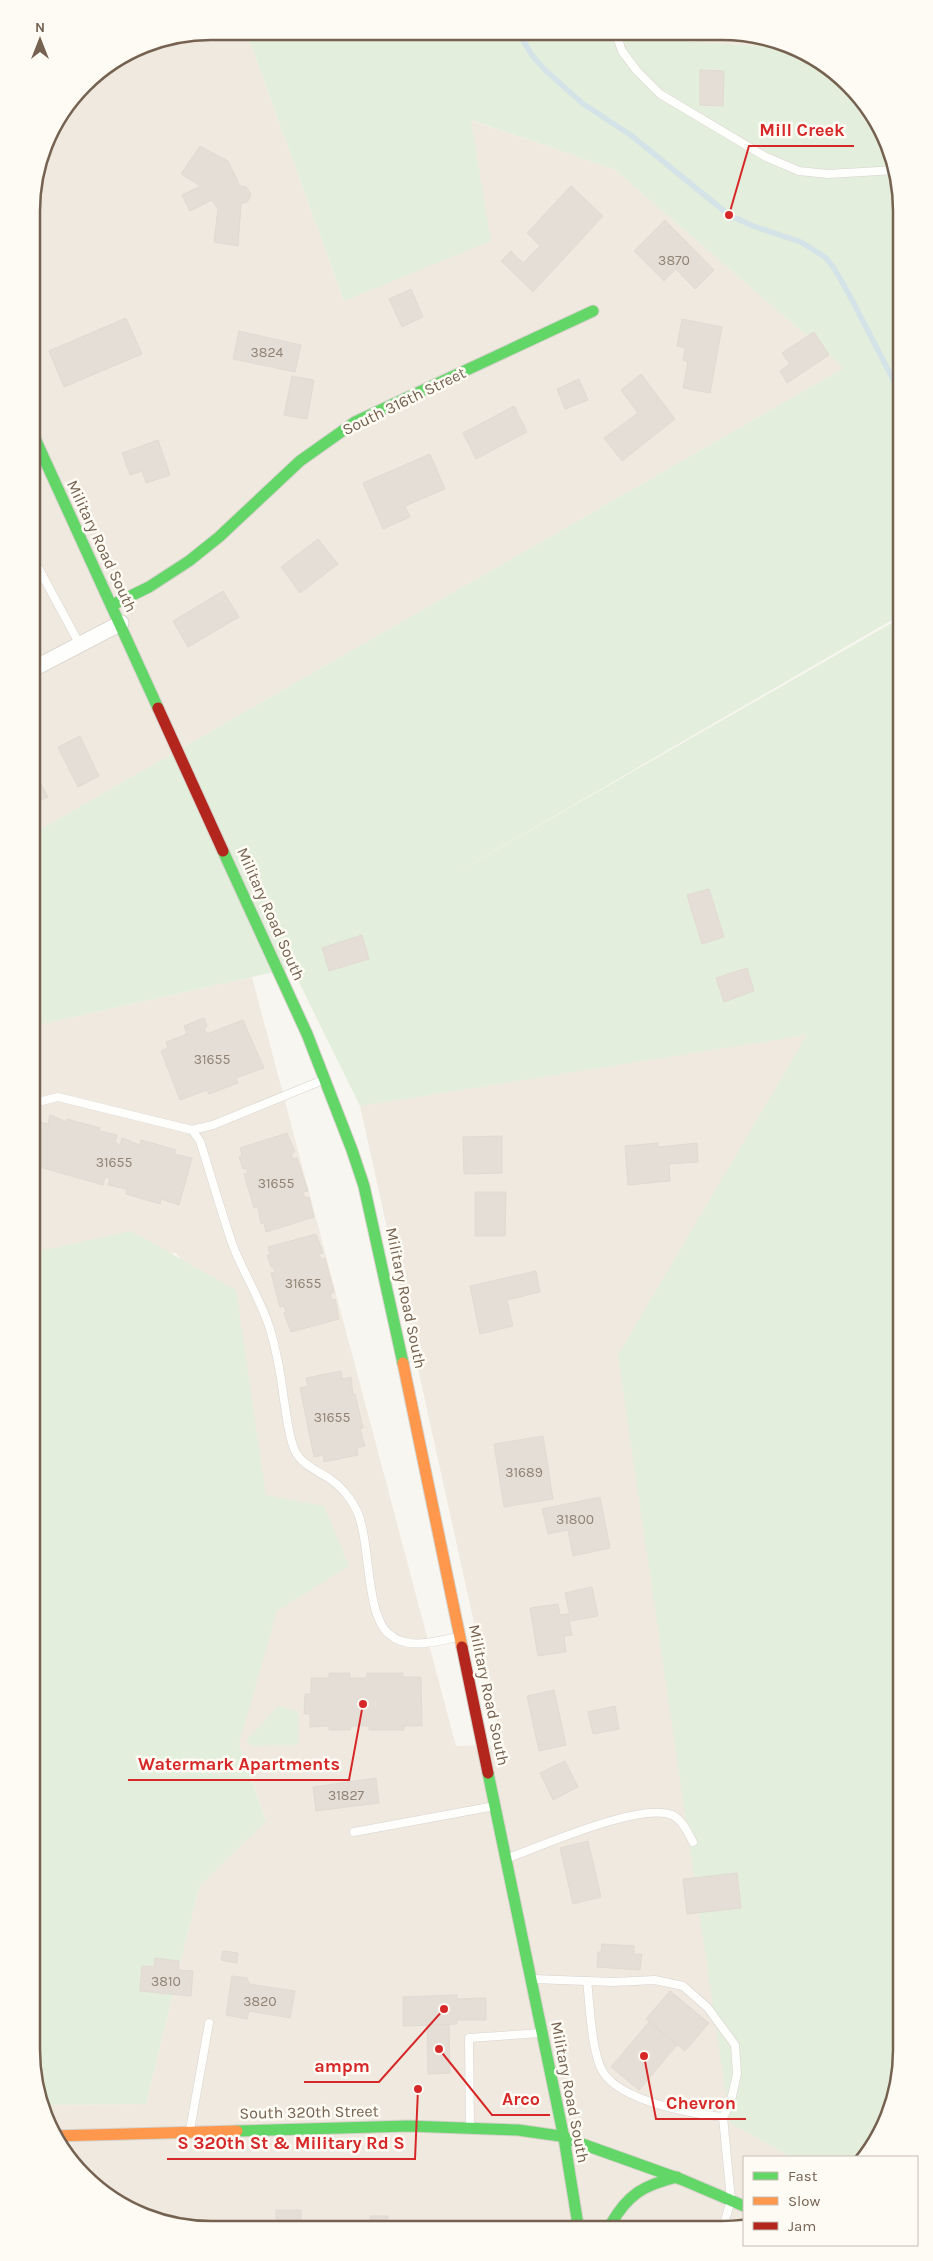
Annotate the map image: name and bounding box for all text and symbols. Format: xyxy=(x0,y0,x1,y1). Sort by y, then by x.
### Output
north arrow xyxy=(15,15,65,65)
text: N xyxy=(35,19,45,36)
callout: Mill Creek xyxy=(749,113,854,146)
text: Mill Creek xyxy=(759,119,845,141)
house number: 3870 xyxy=(658,252,690,269)
house number: 3824 xyxy=(251,344,284,361)
street label: South 316th Street xyxy=(339,363,469,439)
street label: Military Road South xyxy=(63,477,141,615)
street label: Military Road South xyxy=(233,844,309,984)
house number: 31655 xyxy=(194,1051,230,1068)
house number: 31655 xyxy=(96,1154,132,1171)
house number: 31655 xyxy=(258,1175,294,1192)
street label: Military Road South xyxy=(382,1226,430,1370)
house number: 31655 xyxy=(285,1275,321,1292)
house number: 31655 xyxy=(314,1409,350,1426)
house number: 31689 xyxy=(505,1464,543,1481)
house number: 31800 xyxy=(556,1511,594,1528)
street label: Military Road South xyxy=(465,1623,513,1767)
callout: Watermark Apartments xyxy=(128,1747,349,1780)
text: Watermark Apartments xyxy=(138,1753,340,1775)
house number: 31827 xyxy=(328,1787,365,1804)
house number: 3810 xyxy=(151,1973,181,1990)
house number: 3820 xyxy=(243,1993,277,2010)
street label: Military Road South xyxy=(547,2020,593,2164)
callout: ampm xyxy=(304,2049,379,2082)
text: ampm xyxy=(314,2055,370,2077)
callout: Arco xyxy=(492,2082,550,2115)
callout: Chevron xyxy=(656,2086,746,2119)
text: Arco xyxy=(502,2088,540,2110)
text: Chevron xyxy=(666,2092,736,2114)
street label: South 320th Street xyxy=(239,2101,379,2123)
callout: S 320th St & Military Rd S xyxy=(167,2126,415,2159)
text: S 320th St & Military Rd S xyxy=(177,2132,405,2154)
legend xyxy=(743,2156,918,2246)
text: Fast xyxy=(788,2167,818,2185)
text: Slow xyxy=(788,2192,820,2210)
text: Jam xyxy=(788,2217,816,2235)

